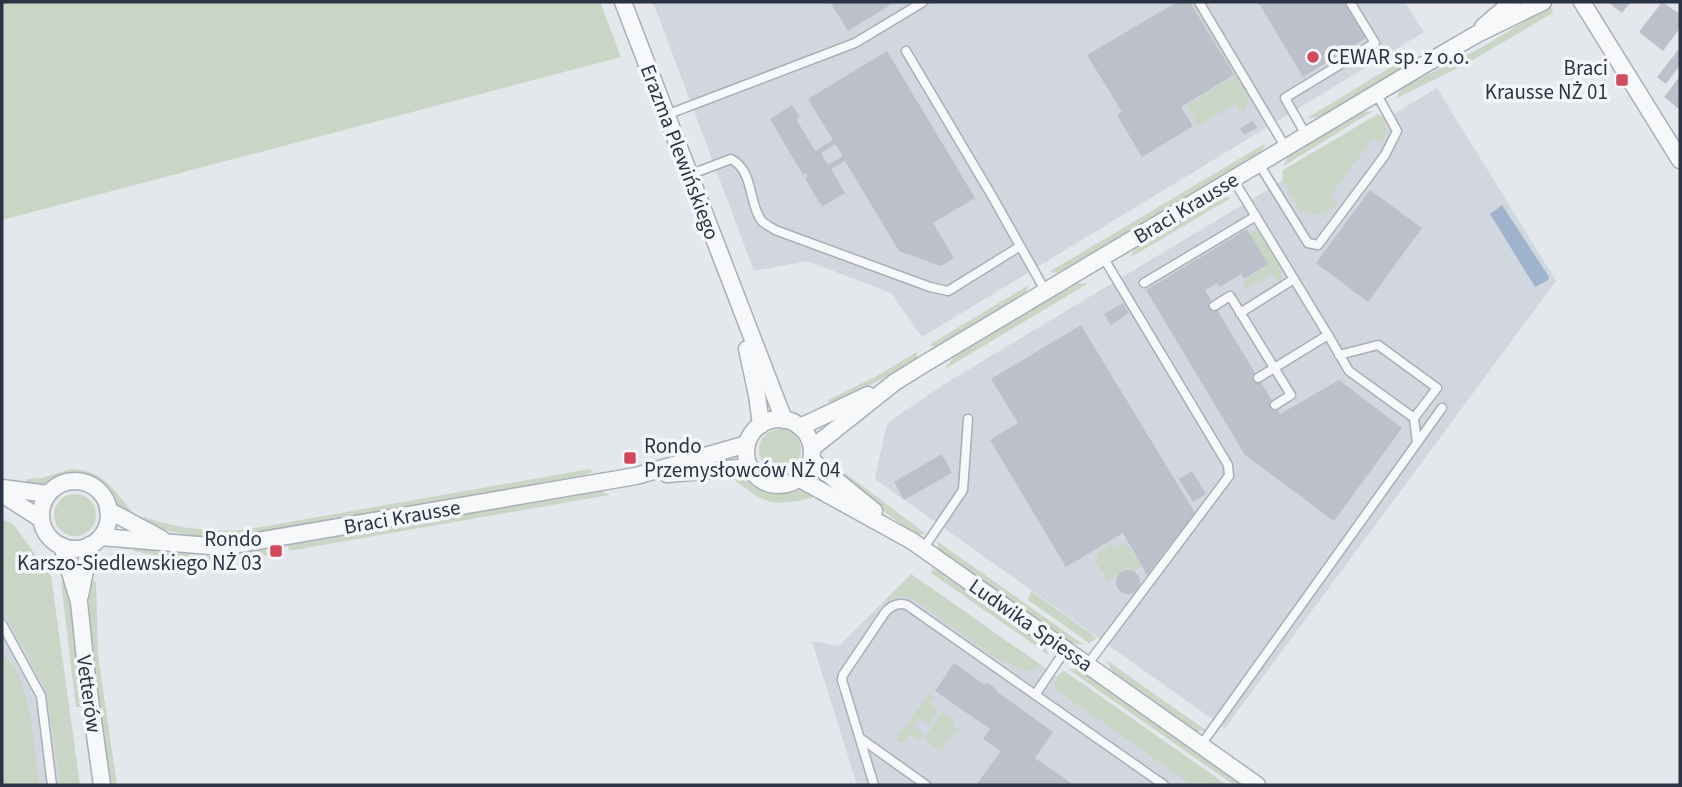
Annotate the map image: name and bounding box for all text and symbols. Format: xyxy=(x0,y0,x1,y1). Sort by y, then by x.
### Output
place label: CEWAR sp. z o.o. xyxy=(1327,42,1469,72)
marker: CEWAR sp. z o.o. xyxy=(1305,49,1321,65)
place label: Braci Krausse NŻ 01 xyxy=(1485,53,1608,107)
street label: Erazma Plewińskiego xyxy=(633,60,727,244)
marker: Braci Krausse NŻ 01 xyxy=(1614,72,1630,88)
street label: Braci Krausse xyxy=(1128,165,1244,251)
place label: Rondo Przemysłowców NŻ 04 xyxy=(644,431,841,485)
marker: Rondo Przemysłowców NŻ 04 xyxy=(622,450,638,466)
street label: Braci Krausse xyxy=(341,492,463,542)
place label: Rondo Karszo-Siedlewskiego NŻ 03 xyxy=(17,524,262,578)
marker: Rondo Karszo-Siedlewskiego NŻ 03 xyxy=(268,543,284,559)
street label: Ludwika Spiessa xyxy=(963,571,1099,679)
street label: Vetterów xyxy=(69,653,109,735)

